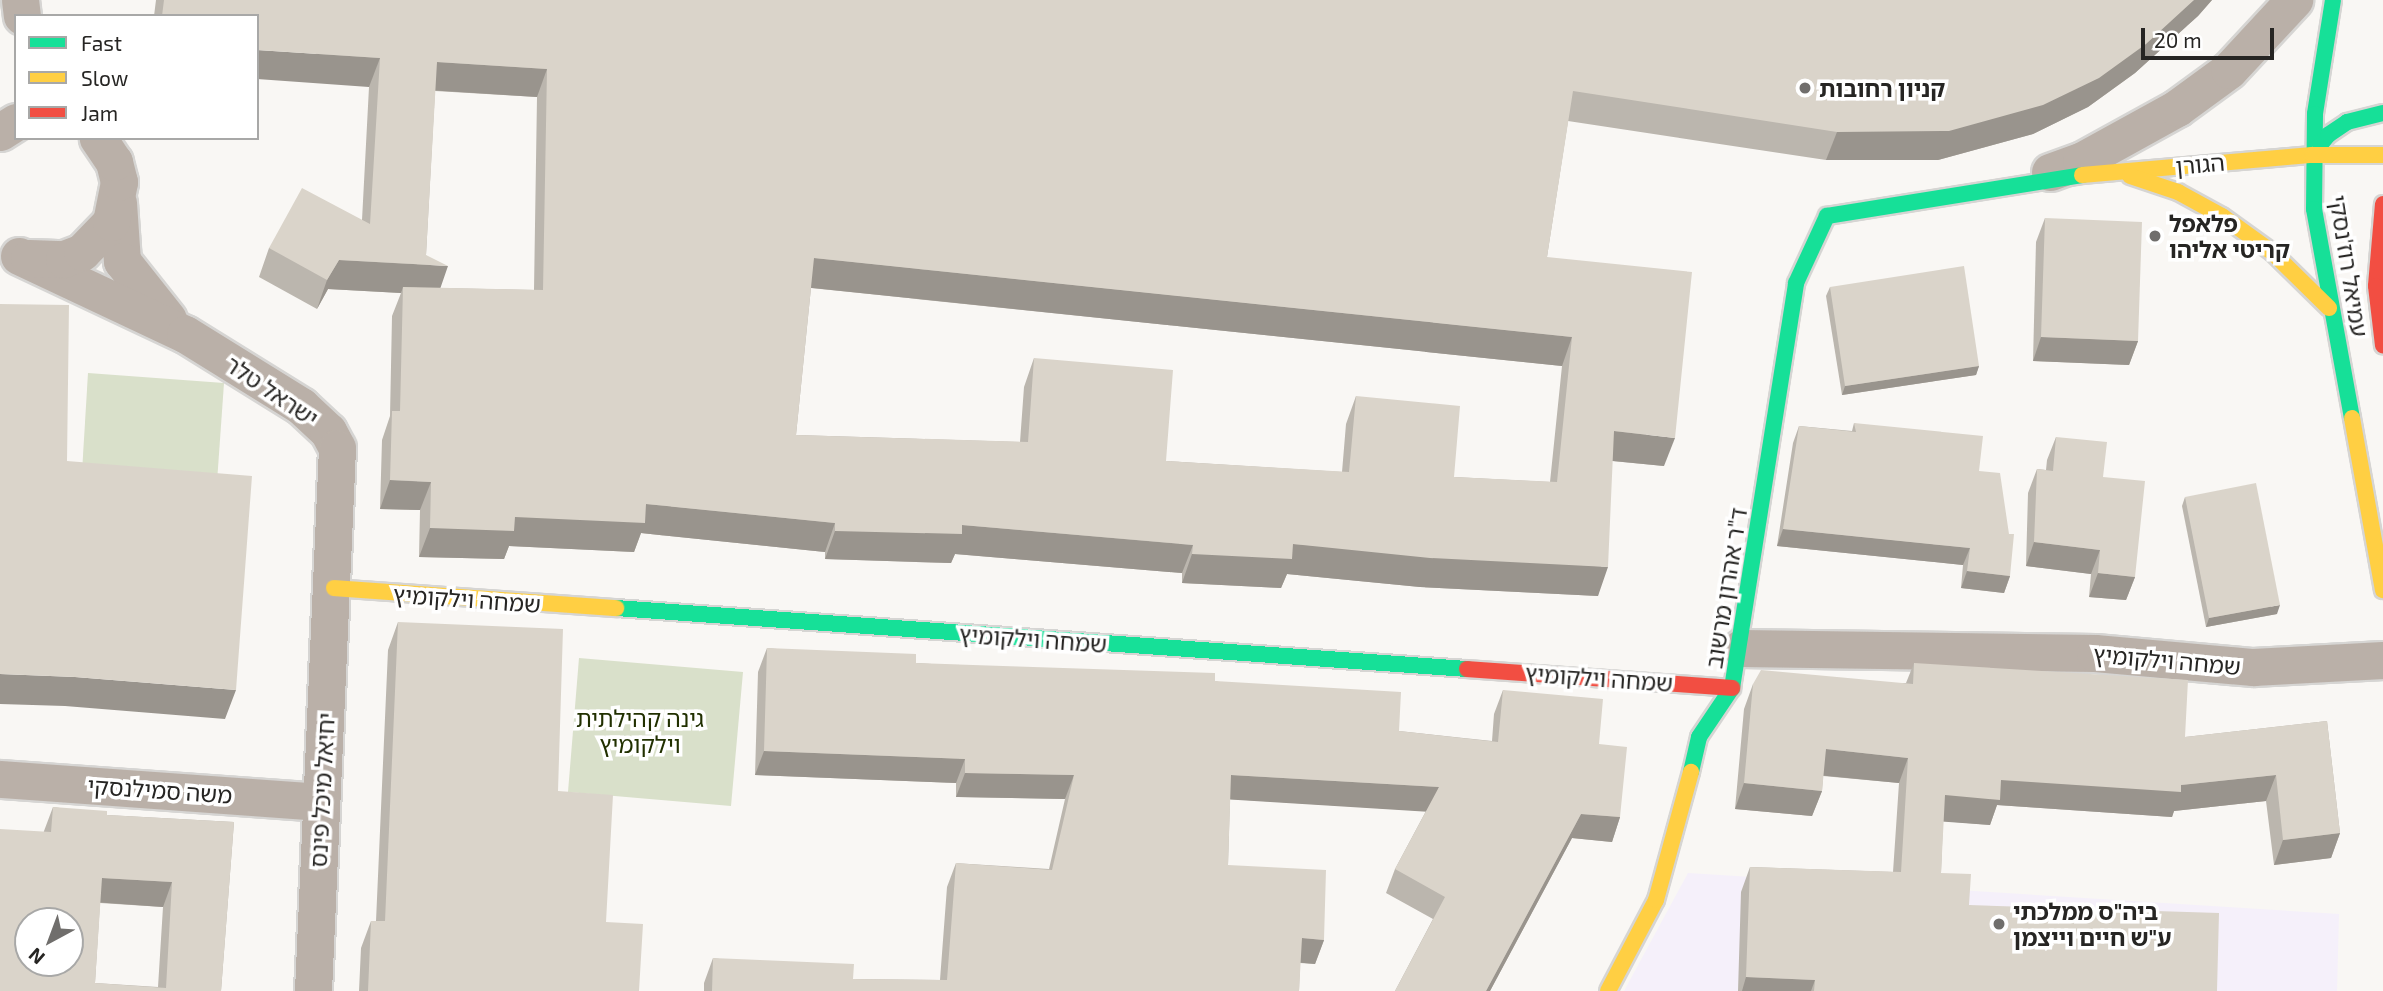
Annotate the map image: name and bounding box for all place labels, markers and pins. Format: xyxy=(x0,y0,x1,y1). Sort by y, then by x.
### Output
place label: קניון רחובות xyxy=(1819,74,1945,102)
marker: קניון רחובות xyxy=(1797,80,1813,96)
place label: פלאפל קריטי אליהו xyxy=(2169,209,2290,263)
marker: פלאפל קריטי אליהו xyxy=(2147,228,2163,244)
place label: ביה"ס ממלכתי ע"ש חיים וייצמן xyxy=(2013,897,2172,951)
marker: ביה"ס ממלכתי ע"ש חיים וייצמן xyxy=(1991,916,2007,932)

